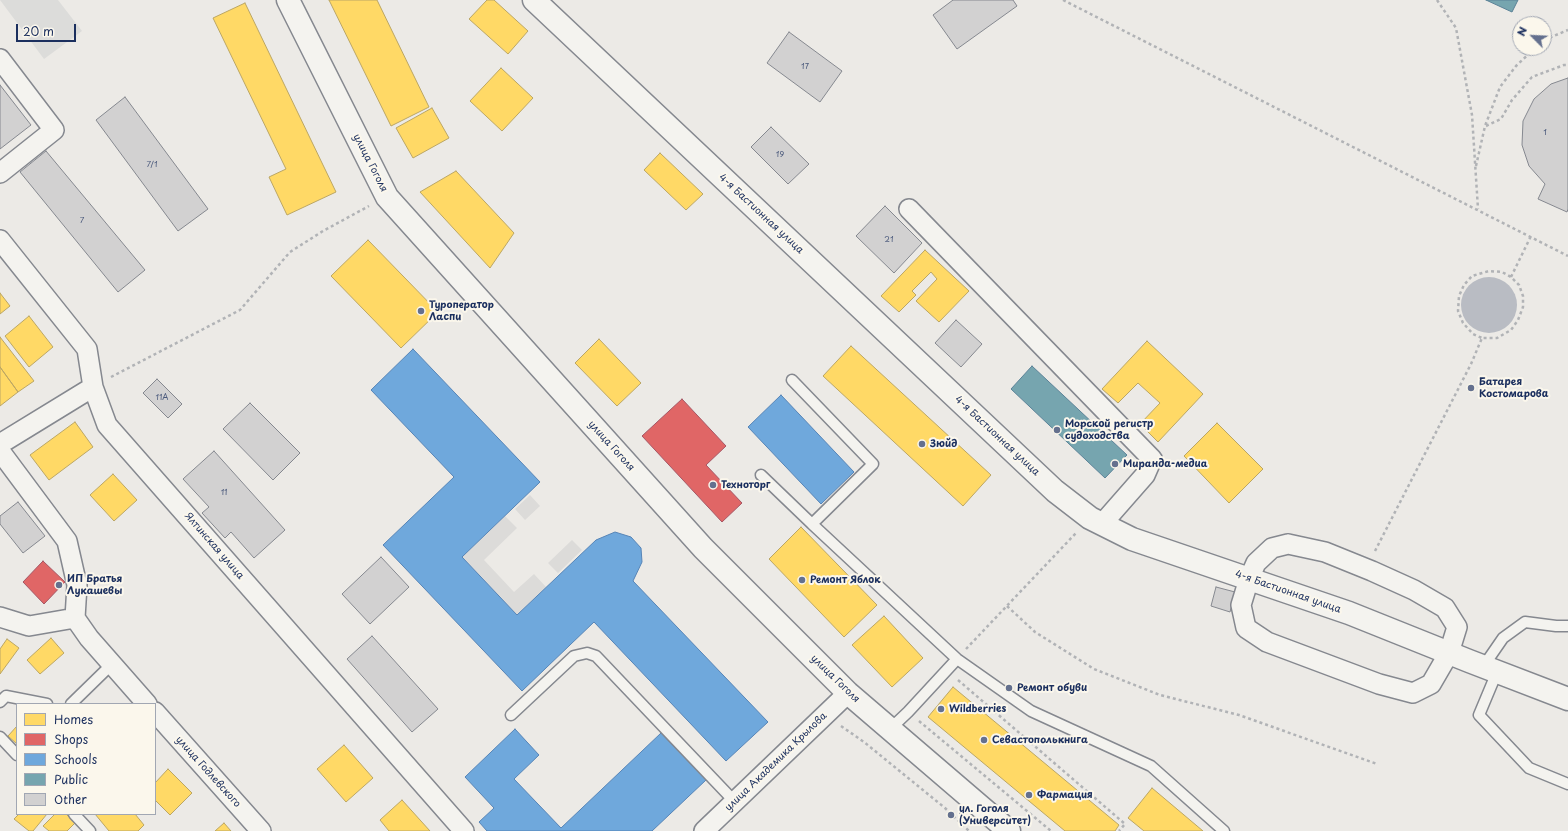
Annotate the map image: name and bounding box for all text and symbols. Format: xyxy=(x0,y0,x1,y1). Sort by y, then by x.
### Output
scale bar xyxy=(18,16,78,42)
north arrow xyxy=(1512,16,1552,56)
text: 20 m xyxy=(23,22,54,40)
text: N xyxy=(1512,24,1531,39)
house number: 17 xyxy=(801,62,809,72)
house number: 1 xyxy=(1543,128,1547,138)
street label: улица Гоголя xyxy=(350,132,390,194)
house number: 19 xyxy=(776,150,784,160)
house number: 7/1 xyxy=(147,160,157,170)
street label: 4-я Бастионная улица xyxy=(716,172,806,256)
house number: 7 xyxy=(80,216,84,226)
house number: 21 xyxy=(884,235,894,245)
place label: Туроператор Ласпи xyxy=(429,299,494,322)
marker: Туроператор Ласпи xyxy=(416,306,426,316)
place label: Батарея Костомарова xyxy=(1479,376,1549,400)
marker: Батарея Костомарова xyxy=(1466,383,1476,393)
house number: 11А xyxy=(156,393,168,403)
street label: 4-я Бастионная улица xyxy=(952,394,1042,478)
street label: улица Гоголя xyxy=(585,418,637,474)
place label: Морской регистр судоходства xyxy=(1065,418,1153,442)
marker: Морской регистр судоходства xyxy=(1052,425,1062,435)
place label: Зюйд xyxy=(930,438,957,450)
marker: Зюйд xyxy=(917,439,927,449)
place label: Миранда-медиа xyxy=(1123,458,1207,470)
marker: Миранда-медиа xyxy=(1110,459,1120,469)
place label: Техноторг xyxy=(721,479,770,491)
marker: Техноторг xyxy=(708,480,718,490)
house number: 11 xyxy=(221,488,227,498)
street label: Ялтинская улица xyxy=(182,510,246,582)
street label: 4-я Бастионная улица xyxy=(1233,568,1343,616)
place label: ИП Братья Лукашевы xyxy=(67,573,122,596)
place label: Ремонт Яблок xyxy=(810,574,881,586)
marker: Ремонт Яблок xyxy=(797,575,807,585)
marker: ИП Братья Лукашевы xyxy=(54,580,64,590)
street label: улица Гоголя xyxy=(808,653,862,705)
place label: Ремонт обуви xyxy=(1017,682,1087,694)
marker: Ремонт обуви xyxy=(1004,683,1014,693)
legend xyxy=(16,703,156,815)
place label: Wildberries xyxy=(949,703,1006,715)
marker: Wildberries xyxy=(936,704,946,714)
text: Homes xyxy=(54,710,93,728)
street label: улица Академика Крылова xyxy=(723,710,829,814)
text: Shops xyxy=(54,730,88,748)
street label: улица Годлевского xyxy=(173,734,243,810)
place label: Севастополькнига xyxy=(992,734,1088,746)
marker: Севастополькнига xyxy=(979,735,989,745)
text: Schools xyxy=(54,750,97,768)
text: Public xyxy=(54,770,88,788)
place label: Фармация xyxy=(1037,789,1093,801)
text: Other xyxy=(54,790,87,808)
marker: Фармация xyxy=(1024,790,1034,800)
place label: ул. Гоголя (Университет) xyxy=(959,803,1031,826)
marker: ул. Гоголя (Университет) xyxy=(946,810,956,820)

